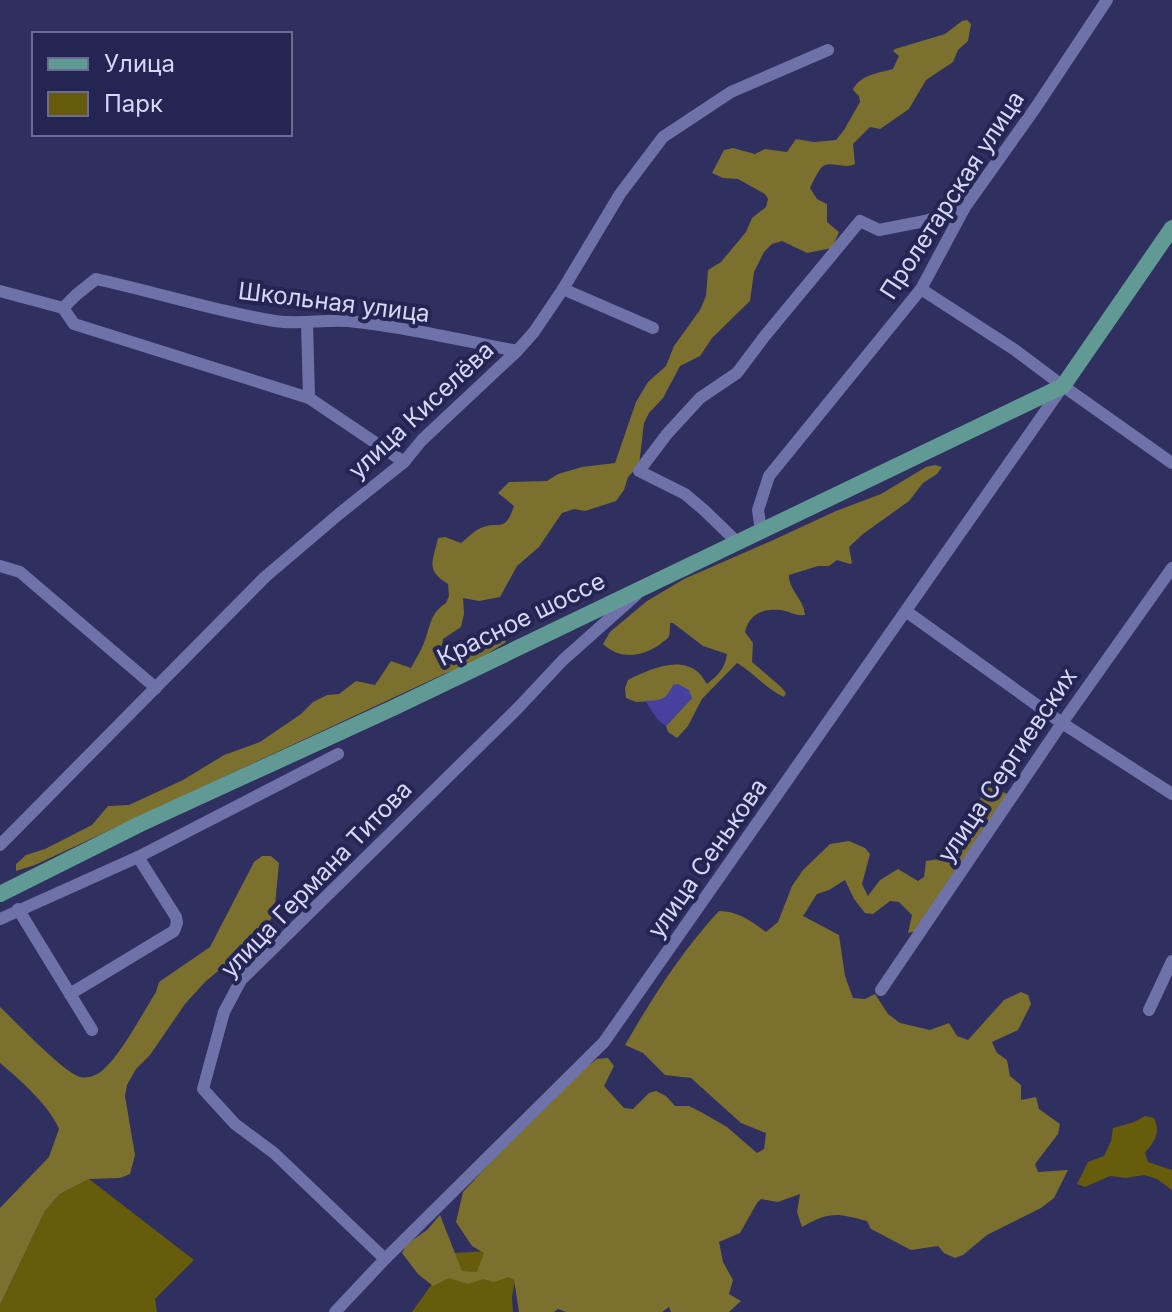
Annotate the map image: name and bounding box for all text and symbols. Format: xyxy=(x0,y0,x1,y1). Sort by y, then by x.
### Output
legend xyxy=(32,32,292,136)
text: Улица xyxy=(104,49,175,78)
street label: Пролетарская улица xyxy=(874,85,1030,305)
text: Парк xyxy=(104,89,163,118)
street label: Школьная улица xyxy=(236,276,432,328)
street label: улица Киселёва xyxy=(342,335,500,485)
street label: Красное шоссе xyxy=(432,566,610,672)
street label: улица Сергиевских xyxy=(931,662,1083,868)
street label: улица Сенькова xyxy=(641,773,773,943)
street label: улица Германа Титова xyxy=(214,774,418,984)

